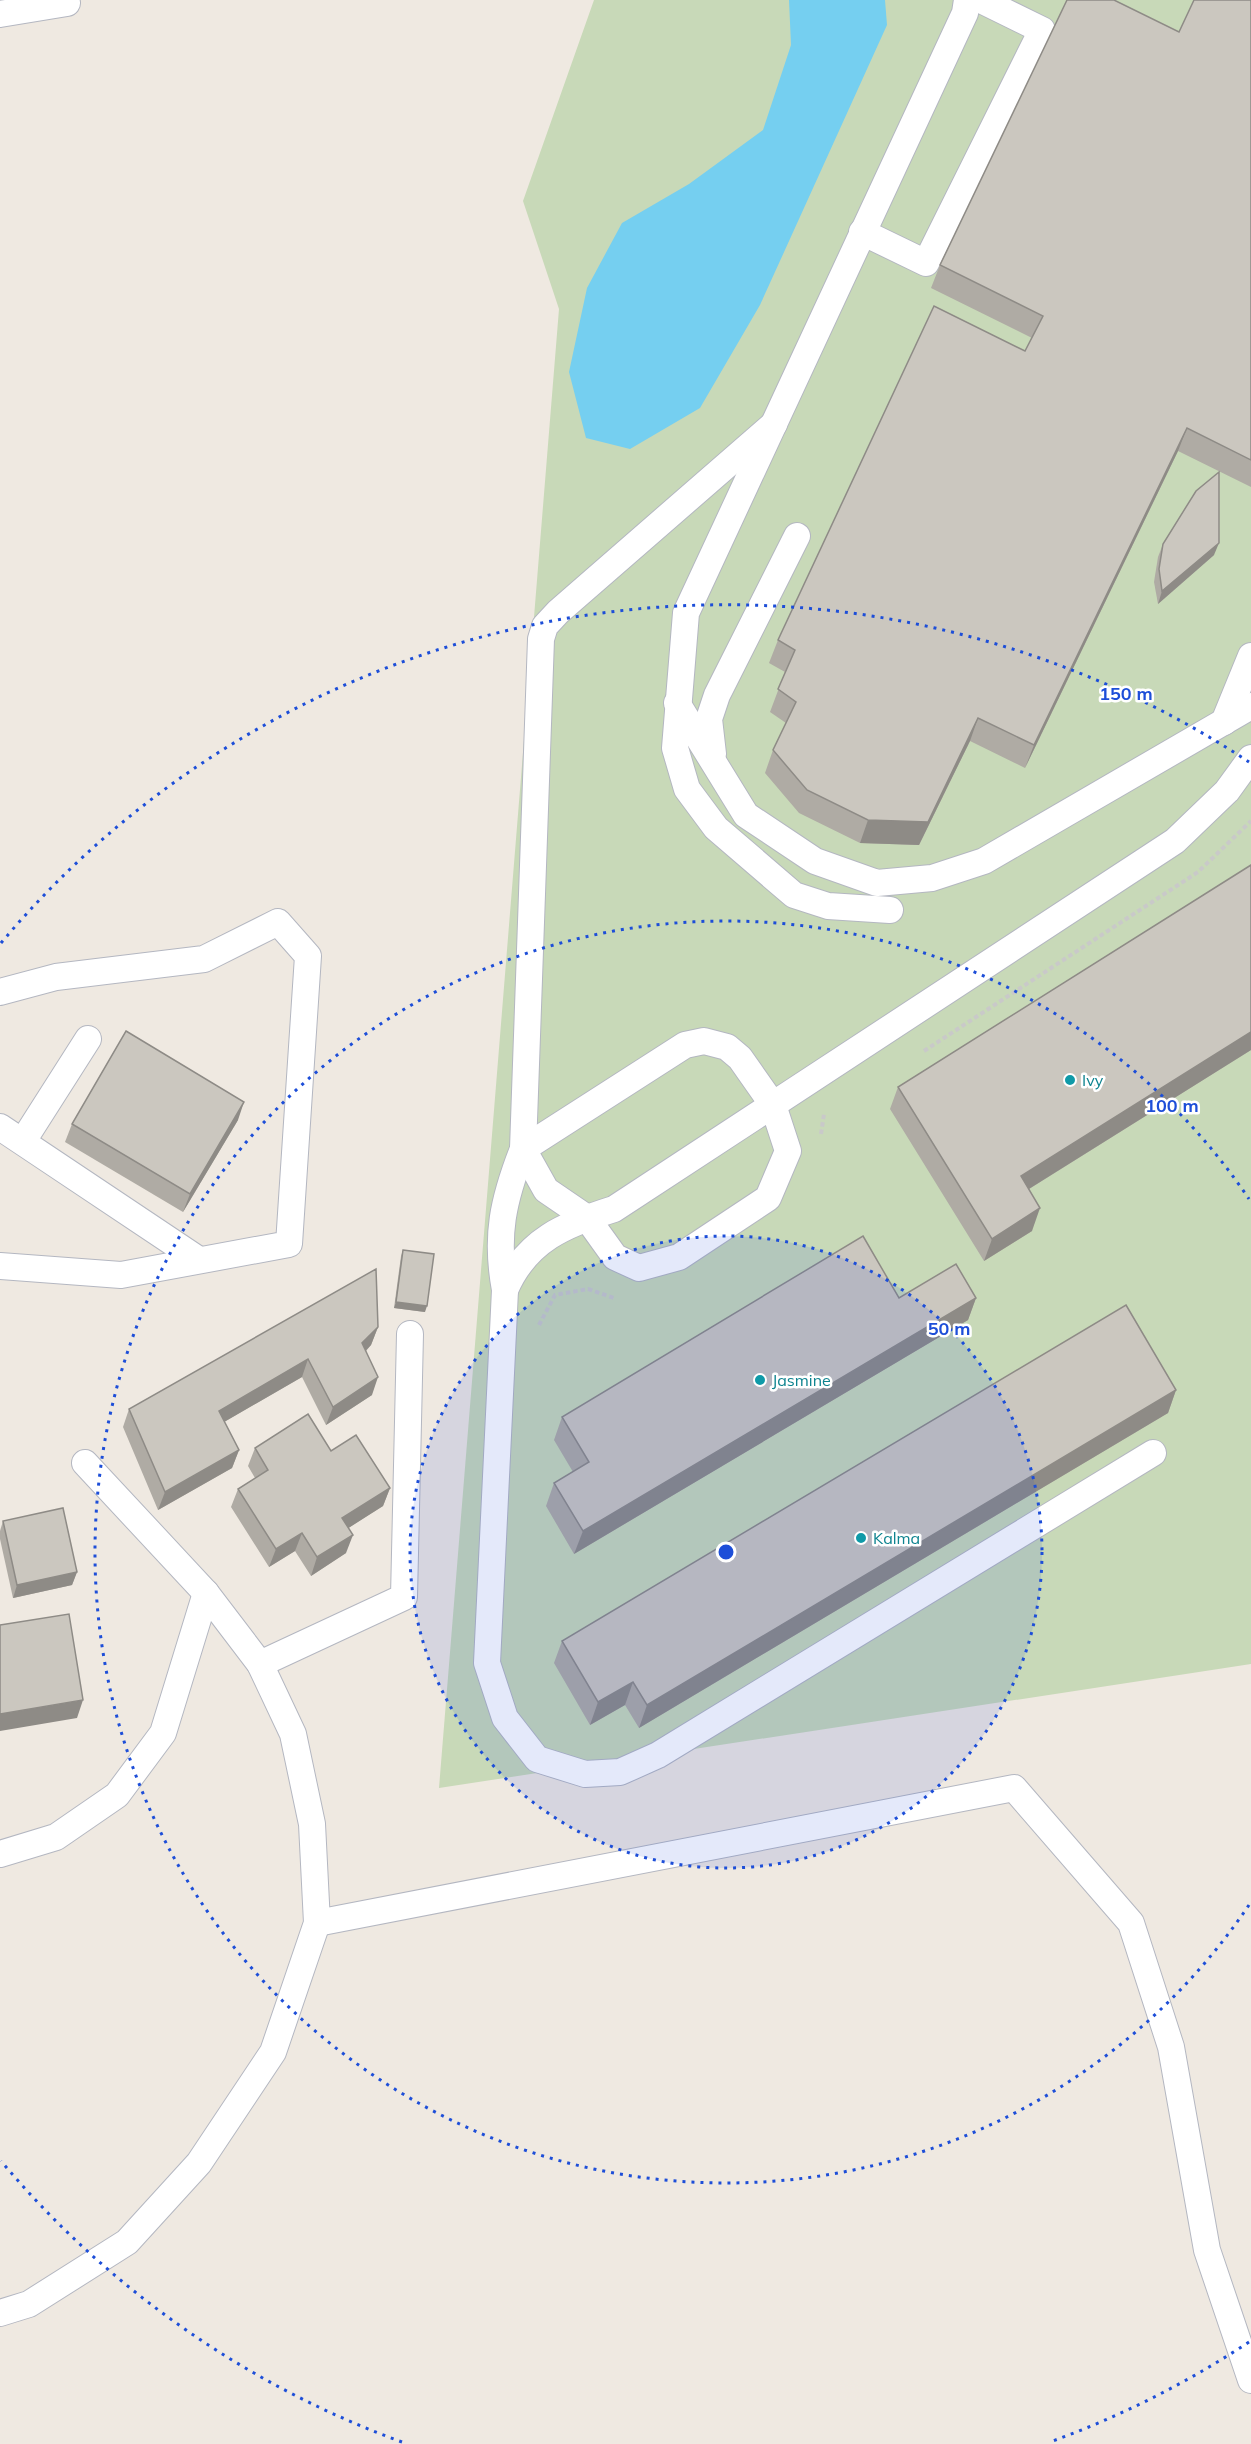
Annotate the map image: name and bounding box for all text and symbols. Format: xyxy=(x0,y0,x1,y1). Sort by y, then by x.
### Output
text: 150 m xyxy=(1099,682,1153,705)
place label: Ivy xyxy=(1082,1070,1104,1090)
marker: Ivy xyxy=(1063,1073,1077,1087)
text: 100 m xyxy=(1145,1094,1199,1117)
text: 50 m xyxy=(928,1317,970,1340)
place label: Jasmine xyxy=(772,1370,831,1390)
marker: Jasmine xyxy=(753,1373,767,1387)
place label: Kalma xyxy=(873,1528,920,1548)
marker: Kalma xyxy=(854,1531,868,1545)
centre of rings xyxy=(716,1542,736,1562)

